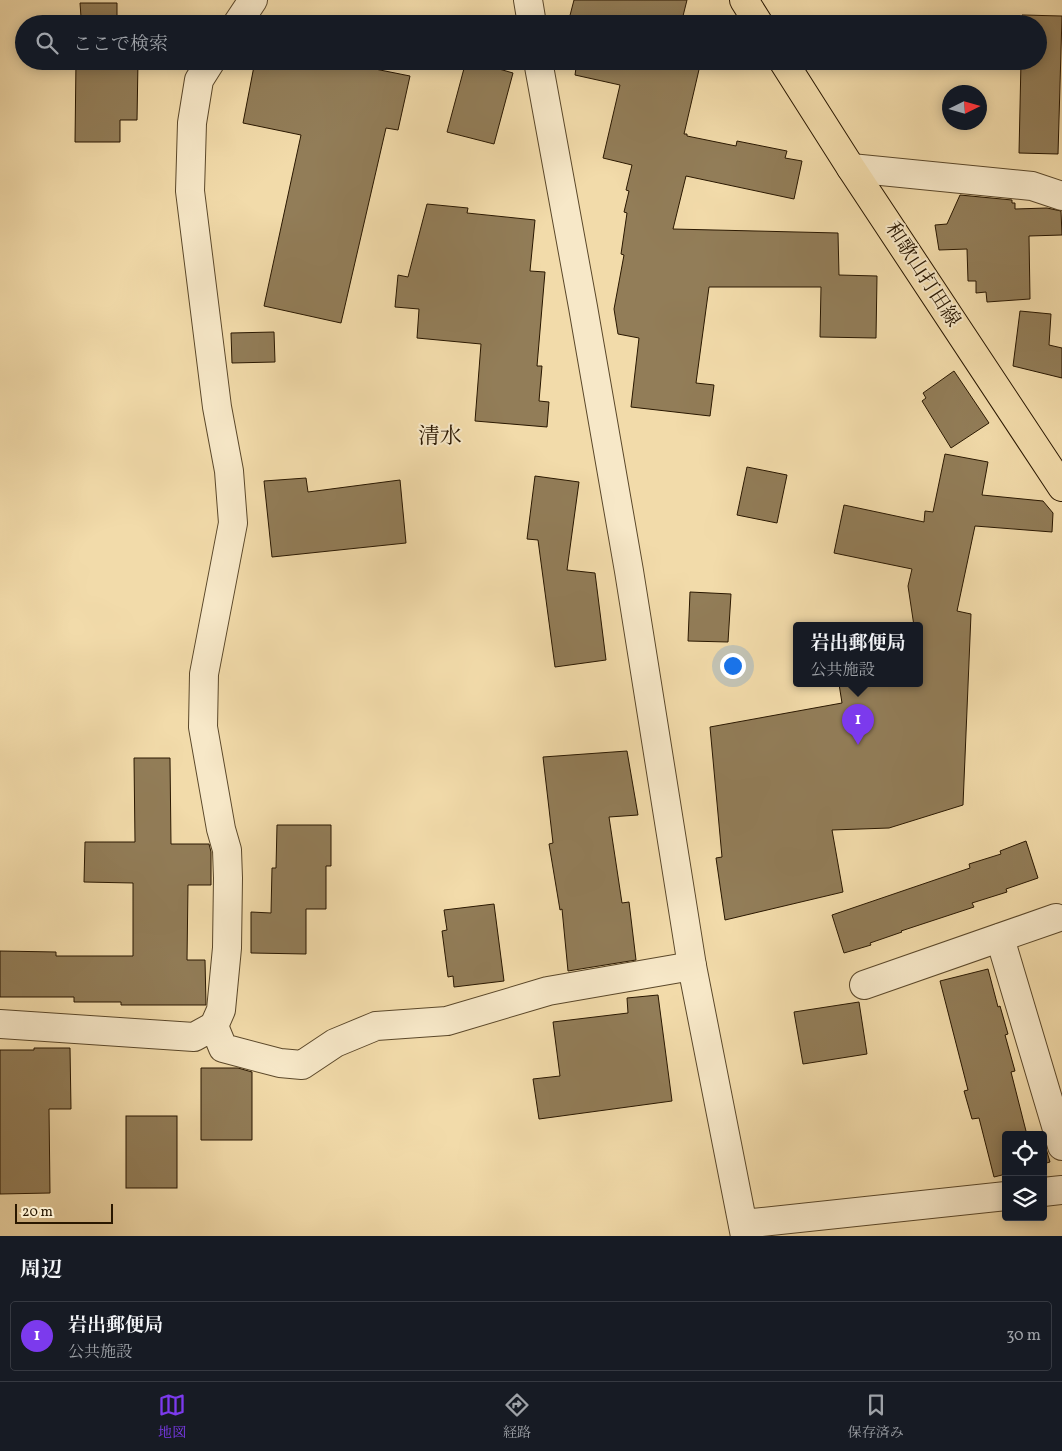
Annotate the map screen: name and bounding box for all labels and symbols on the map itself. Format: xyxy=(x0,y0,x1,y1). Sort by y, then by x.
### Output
north arrow xyxy=(942,85,987,130)
street label: 和歌山打田線 xyxy=(878,217,966,333)
district label: 清水 xyxy=(418,422,462,453)
your location xyxy=(720,653,746,679)
pin: 1 xyxy=(842,704,874,745)
scale bar xyxy=(15,1201,112,1224)

